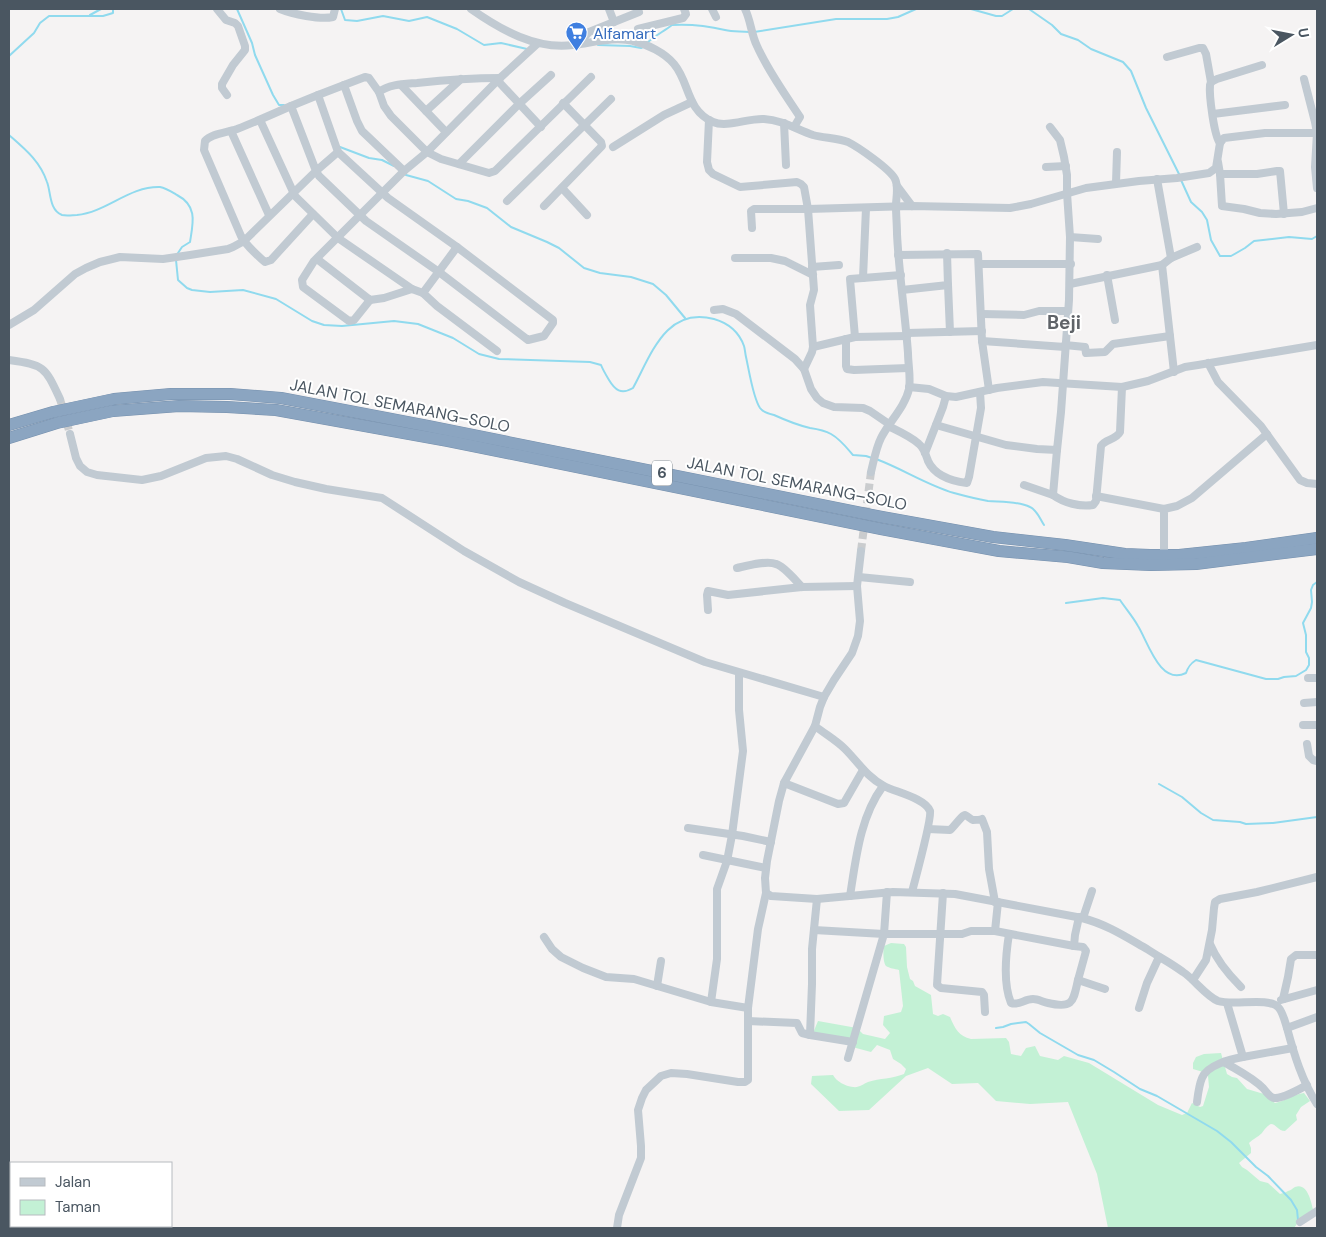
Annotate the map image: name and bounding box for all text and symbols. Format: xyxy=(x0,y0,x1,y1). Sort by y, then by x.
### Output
north arrow xyxy=(1266,10,1316,60)
supermarket icon: Alfamart xyxy=(565,21,589,52)
place label: Alfamart xyxy=(593,23,656,44)
text: U xyxy=(1294,26,1313,39)
district label: Beji xyxy=(1047,310,1081,335)
street label: JALAN TOL SEMARANG–SOLO xyxy=(288,374,512,437)
street label: JALAN TOL SEMARANG–SOLO xyxy=(685,452,909,515)
road number: 6 xyxy=(652,460,672,486)
legend xyxy=(10,1162,172,1227)
text: Jalan xyxy=(55,1172,91,1192)
text: Taman xyxy=(55,1197,101,1217)

